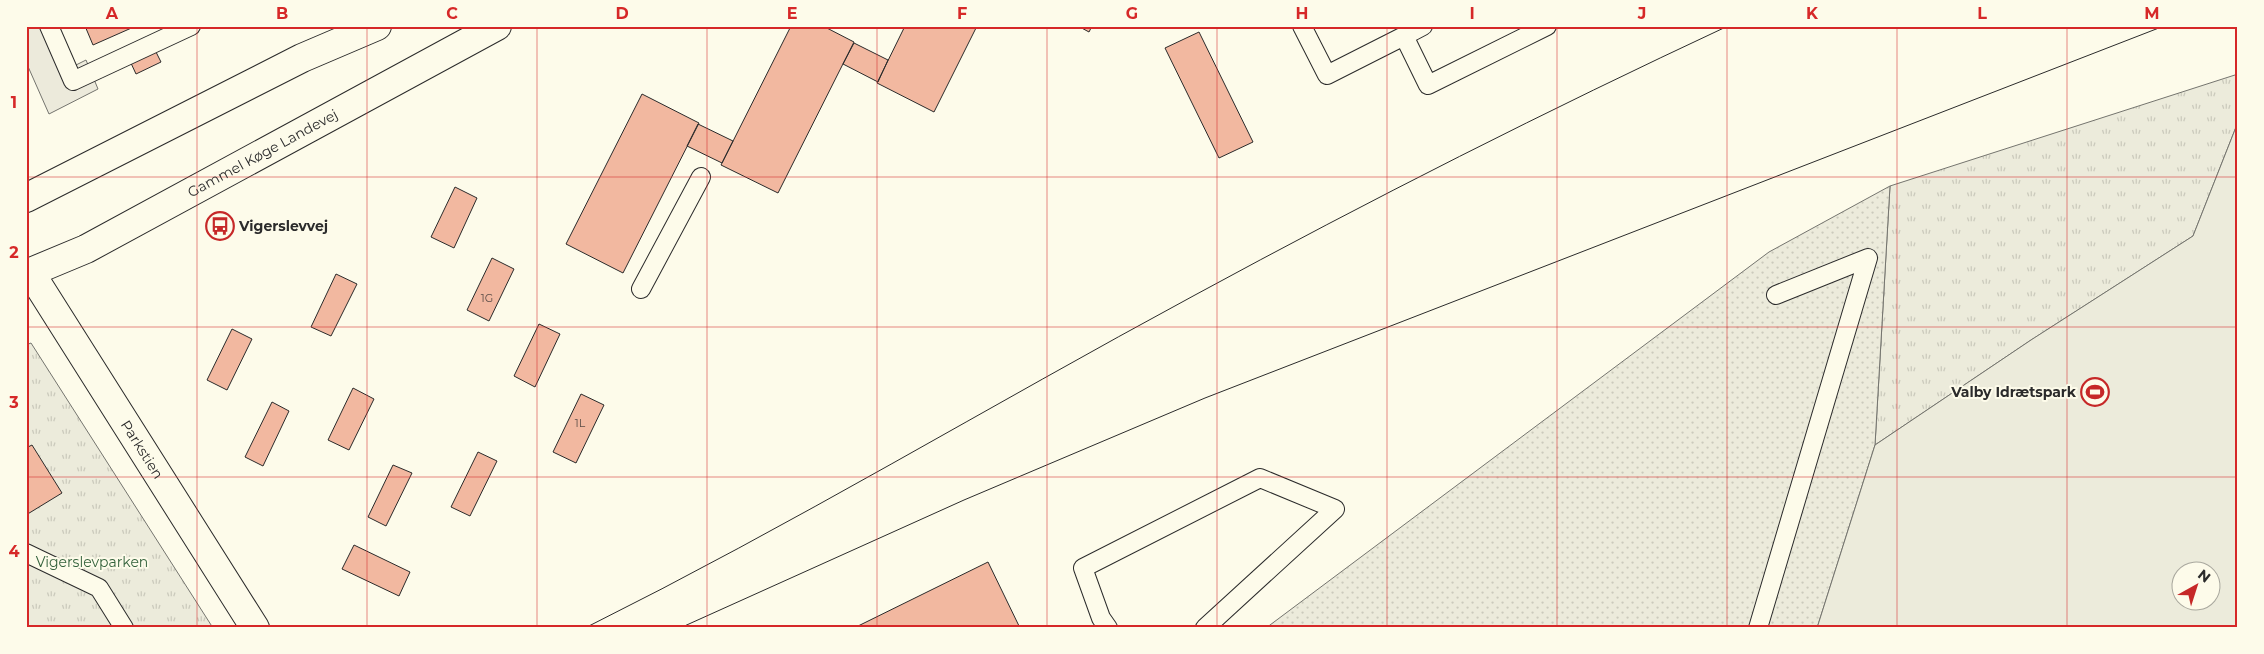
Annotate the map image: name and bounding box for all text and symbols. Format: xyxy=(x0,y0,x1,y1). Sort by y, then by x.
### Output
text: A xyxy=(105,4,119,23)
text: B xyxy=(276,4,288,23)
text: C xyxy=(446,4,458,23)
text: D xyxy=(615,4,629,23)
text: E xyxy=(787,4,797,23)
text: F xyxy=(957,4,967,23)
text: G xyxy=(1126,4,1138,23)
text: H xyxy=(1296,4,1308,23)
text: I xyxy=(1469,4,1475,23)
text: J xyxy=(1637,4,1646,23)
text: K xyxy=(1806,4,1819,23)
text: L xyxy=(1977,4,1987,23)
text: M xyxy=(2144,4,2160,23)
text: 1 xyxy=(11,93,17,112)
street label: Gammel Køge Landevej xyxy=(184,105,341,201)
bus stop icon: Vigerslevvej xyxy=(205,211,235,241)
place label: Vigerslevvej xyxy=(238,217,328,235)
text: 2 xyxy=(9,243,19,262)
house number: 1G xyxy=(481,291,493,305)
sports icon: Valby Idrætspark xyxy=(2080,377,2110,407)
place label: Valby Idrætspark xyxy=(1950,383,2077,401)
text: 3 xyxy=(8,393,19,412)
house number: 1L xyxy=(575,416,586,430)
street label: Parkstien xyxy=(117,417,167,482)
text: 4 xyxy=(8,542,20,561)
park label: Vigerslevparken xyxy=(36,553,148,571)
north arrow xyxy=(2172,562,2222,612)
text: N xyxy=(2194,565,2214,586)

